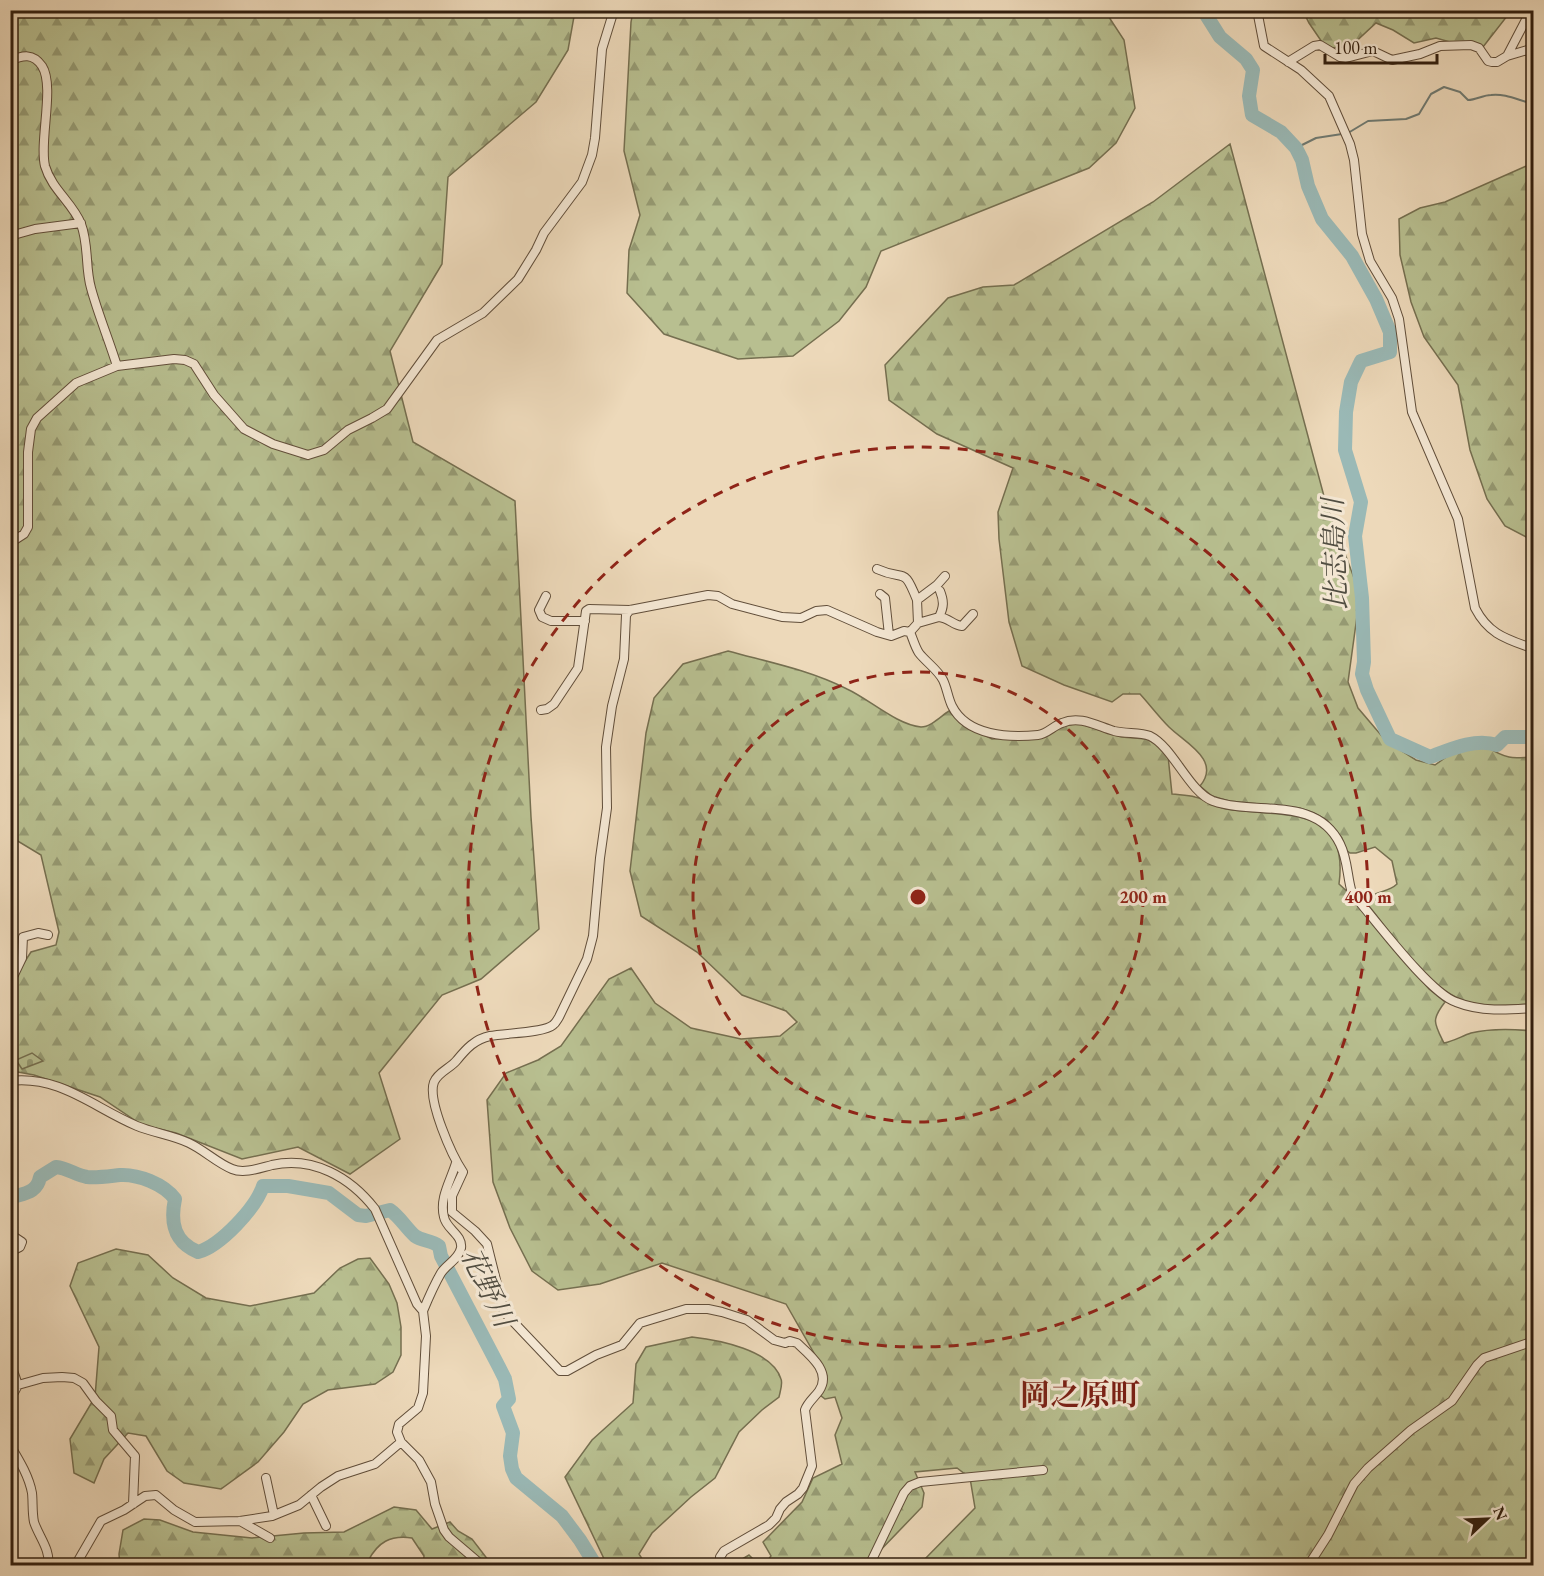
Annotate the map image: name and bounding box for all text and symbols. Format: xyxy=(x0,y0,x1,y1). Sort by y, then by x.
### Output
scale bar xyxy=(1325,27,1438,65)
text: 100 m xyxy=(1334,36,1378,59)
water label: 比志島川 xyxy=(1314,494,1354,611)
text: 200 m xyxy=(1119,885,1167,908)
text: 400 m xyxy=(1344,885,1392,908)
centre of rings xyxy=(908,887,928,907)
water label: 花野川 xyxy=(453,1241,524,1335)
district label: 岡之原町 xyxy=(1020,1375,1140,1414)
north arrow xyxy=(1457,1489,1517,1549)
text: N xyxy=(1488,1503,1513,1523)

